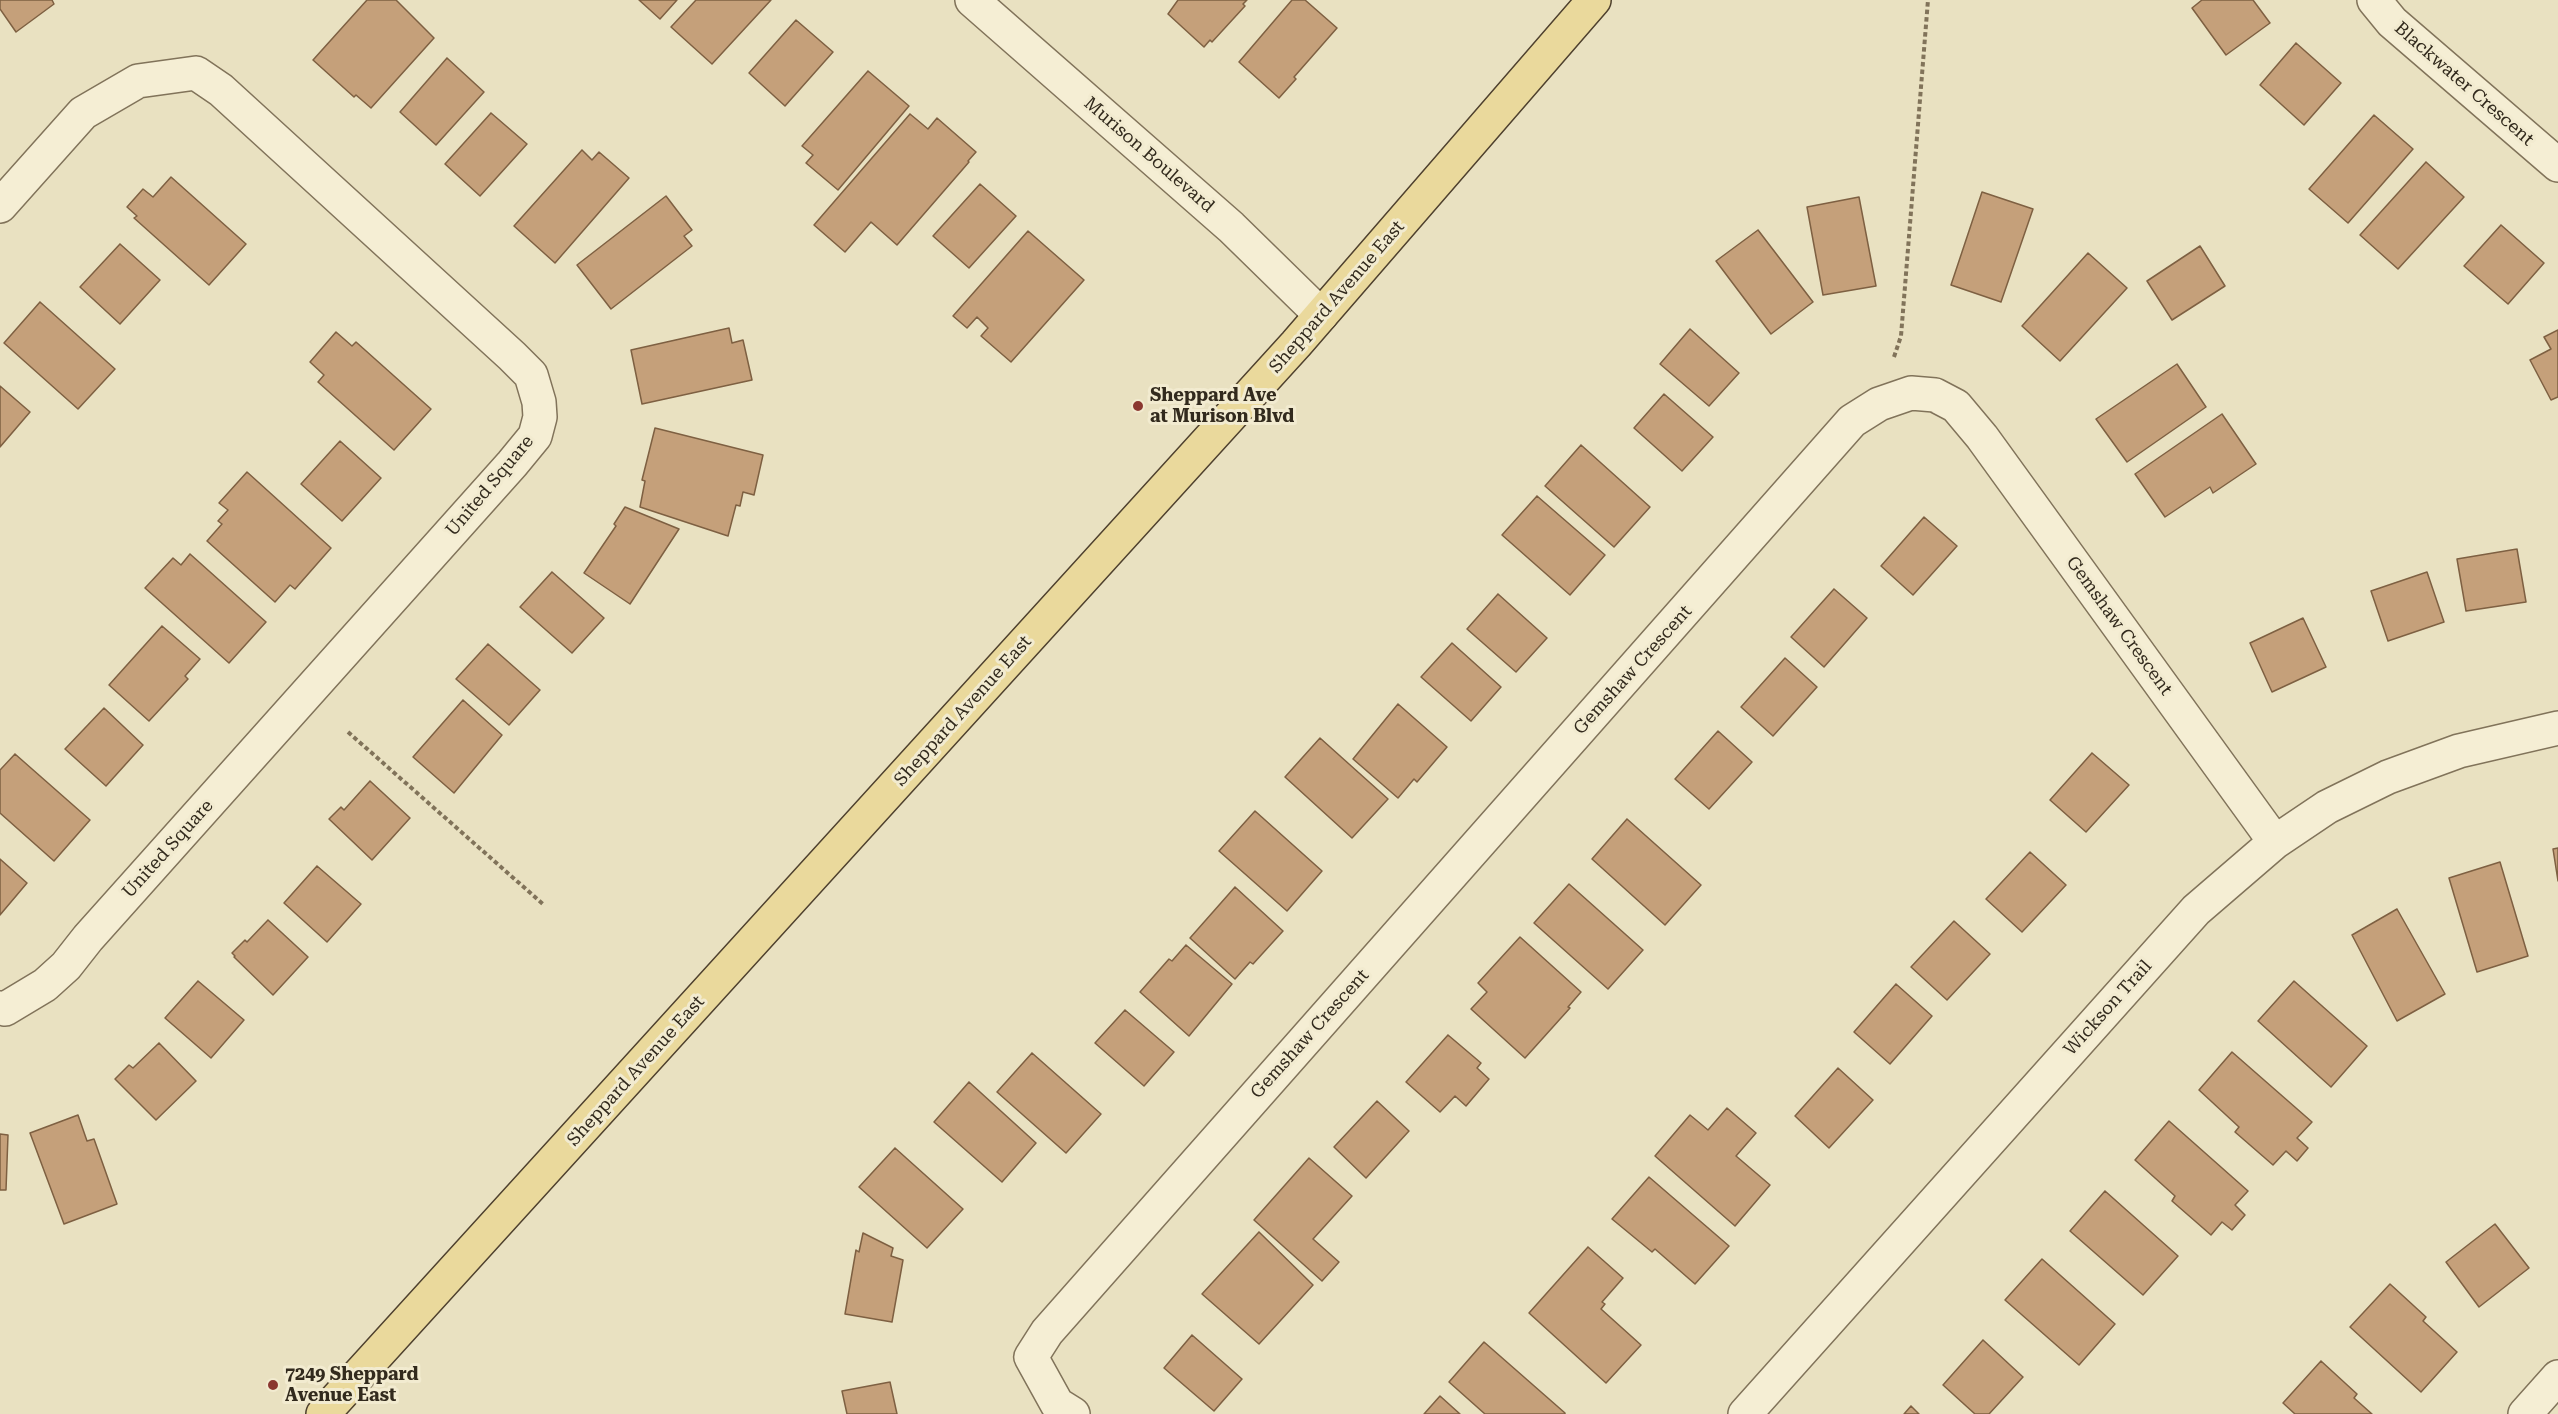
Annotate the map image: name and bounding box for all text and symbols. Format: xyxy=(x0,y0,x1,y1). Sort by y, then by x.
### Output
street label: Blackwater Crescent xyxy=(2390,18,2538,150)
street label: Murison Boulevard xyxy=(1079,93,1219,217)
street label: Sheppard Avenue East xyxy=(1265,216,1409,378)
place label: Sheppard Ave at Murison Blvd xyxy=(1150,385,1294,428)
marker: Sheppard Ave at Murison Blvd xyxy=(1131,399,1145,413)
street label: United Square xyxy=(442,431,538,541)
street label: Gemshaw Crescent xyxy=(2061,552,2177,700)
street label: Gemshaw Crescent xyxy=(1569,601,1697,739)
street label: Sheppard Avenue East xyxy=(890,631,1036,791)
street label: United Square xyxy=(118,795,218,903)
street label: Wickson Trail xyxy=(2059,956,2157,1060)
street label: Gemshaw Crescent xyxy=(1246,965,1374,1103)
street label: Sheppard Avenue East xyxy=(563,991,709,1151)
place label: 7249 Sheppard Avenue East xyxy=(285,1364,419,1406)
marker: 7249 Sheppard Avenue East xyxy=(266,1378,280,1392)

